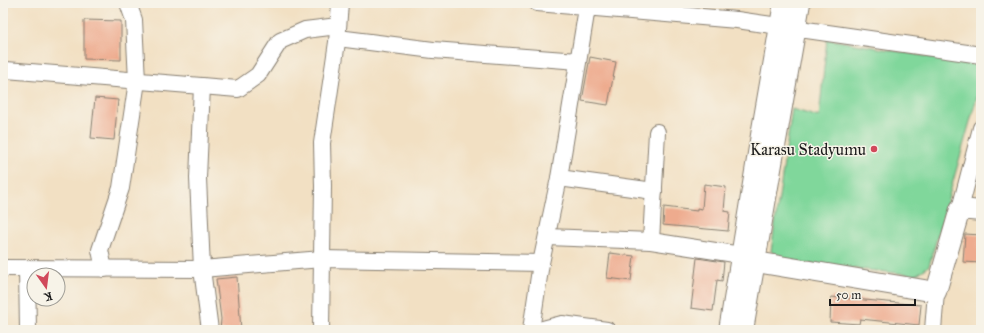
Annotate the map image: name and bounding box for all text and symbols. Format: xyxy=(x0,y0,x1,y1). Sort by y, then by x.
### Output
place label: Karasu Stadyumu xyxy=(750,140,866,159)
marker: Karasu Stadyumu xyxy=(869,144,879,154)
north arrow xyxy=(26,267,66,307)
scale bar xyxy=(830,281,915,307)
text: 50 m xyxy=(836,288,861,302)
text: K xyxy=(42,289,54,304)

